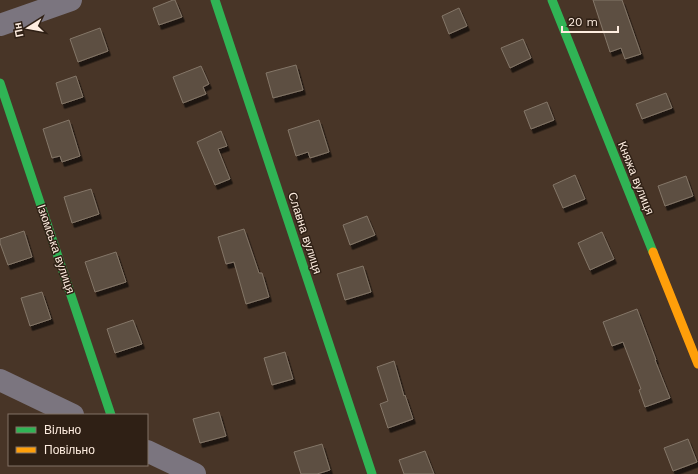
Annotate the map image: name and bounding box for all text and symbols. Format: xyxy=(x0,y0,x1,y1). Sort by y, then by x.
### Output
north arrow xyxy=(8,8,48,48)
scale bar xyxy=(562,8,618,34)
text: 20 m xyxy=(568,15,598,29)
text: Пн xyxy=(11,21,26,38)
street label: Княжа вулиця xyxy=(615,139,657,217)
street label: Славна вулиця xyxy=(285,190,325,276)
street label: Ізюмська вулиця xyxy=(34,203,78,295)
legend xyxy=(8,414,148,466)
text: Вільно xyxy=(44,423,82,437)
text: Повільно xyxy=(44,443,95,457)

